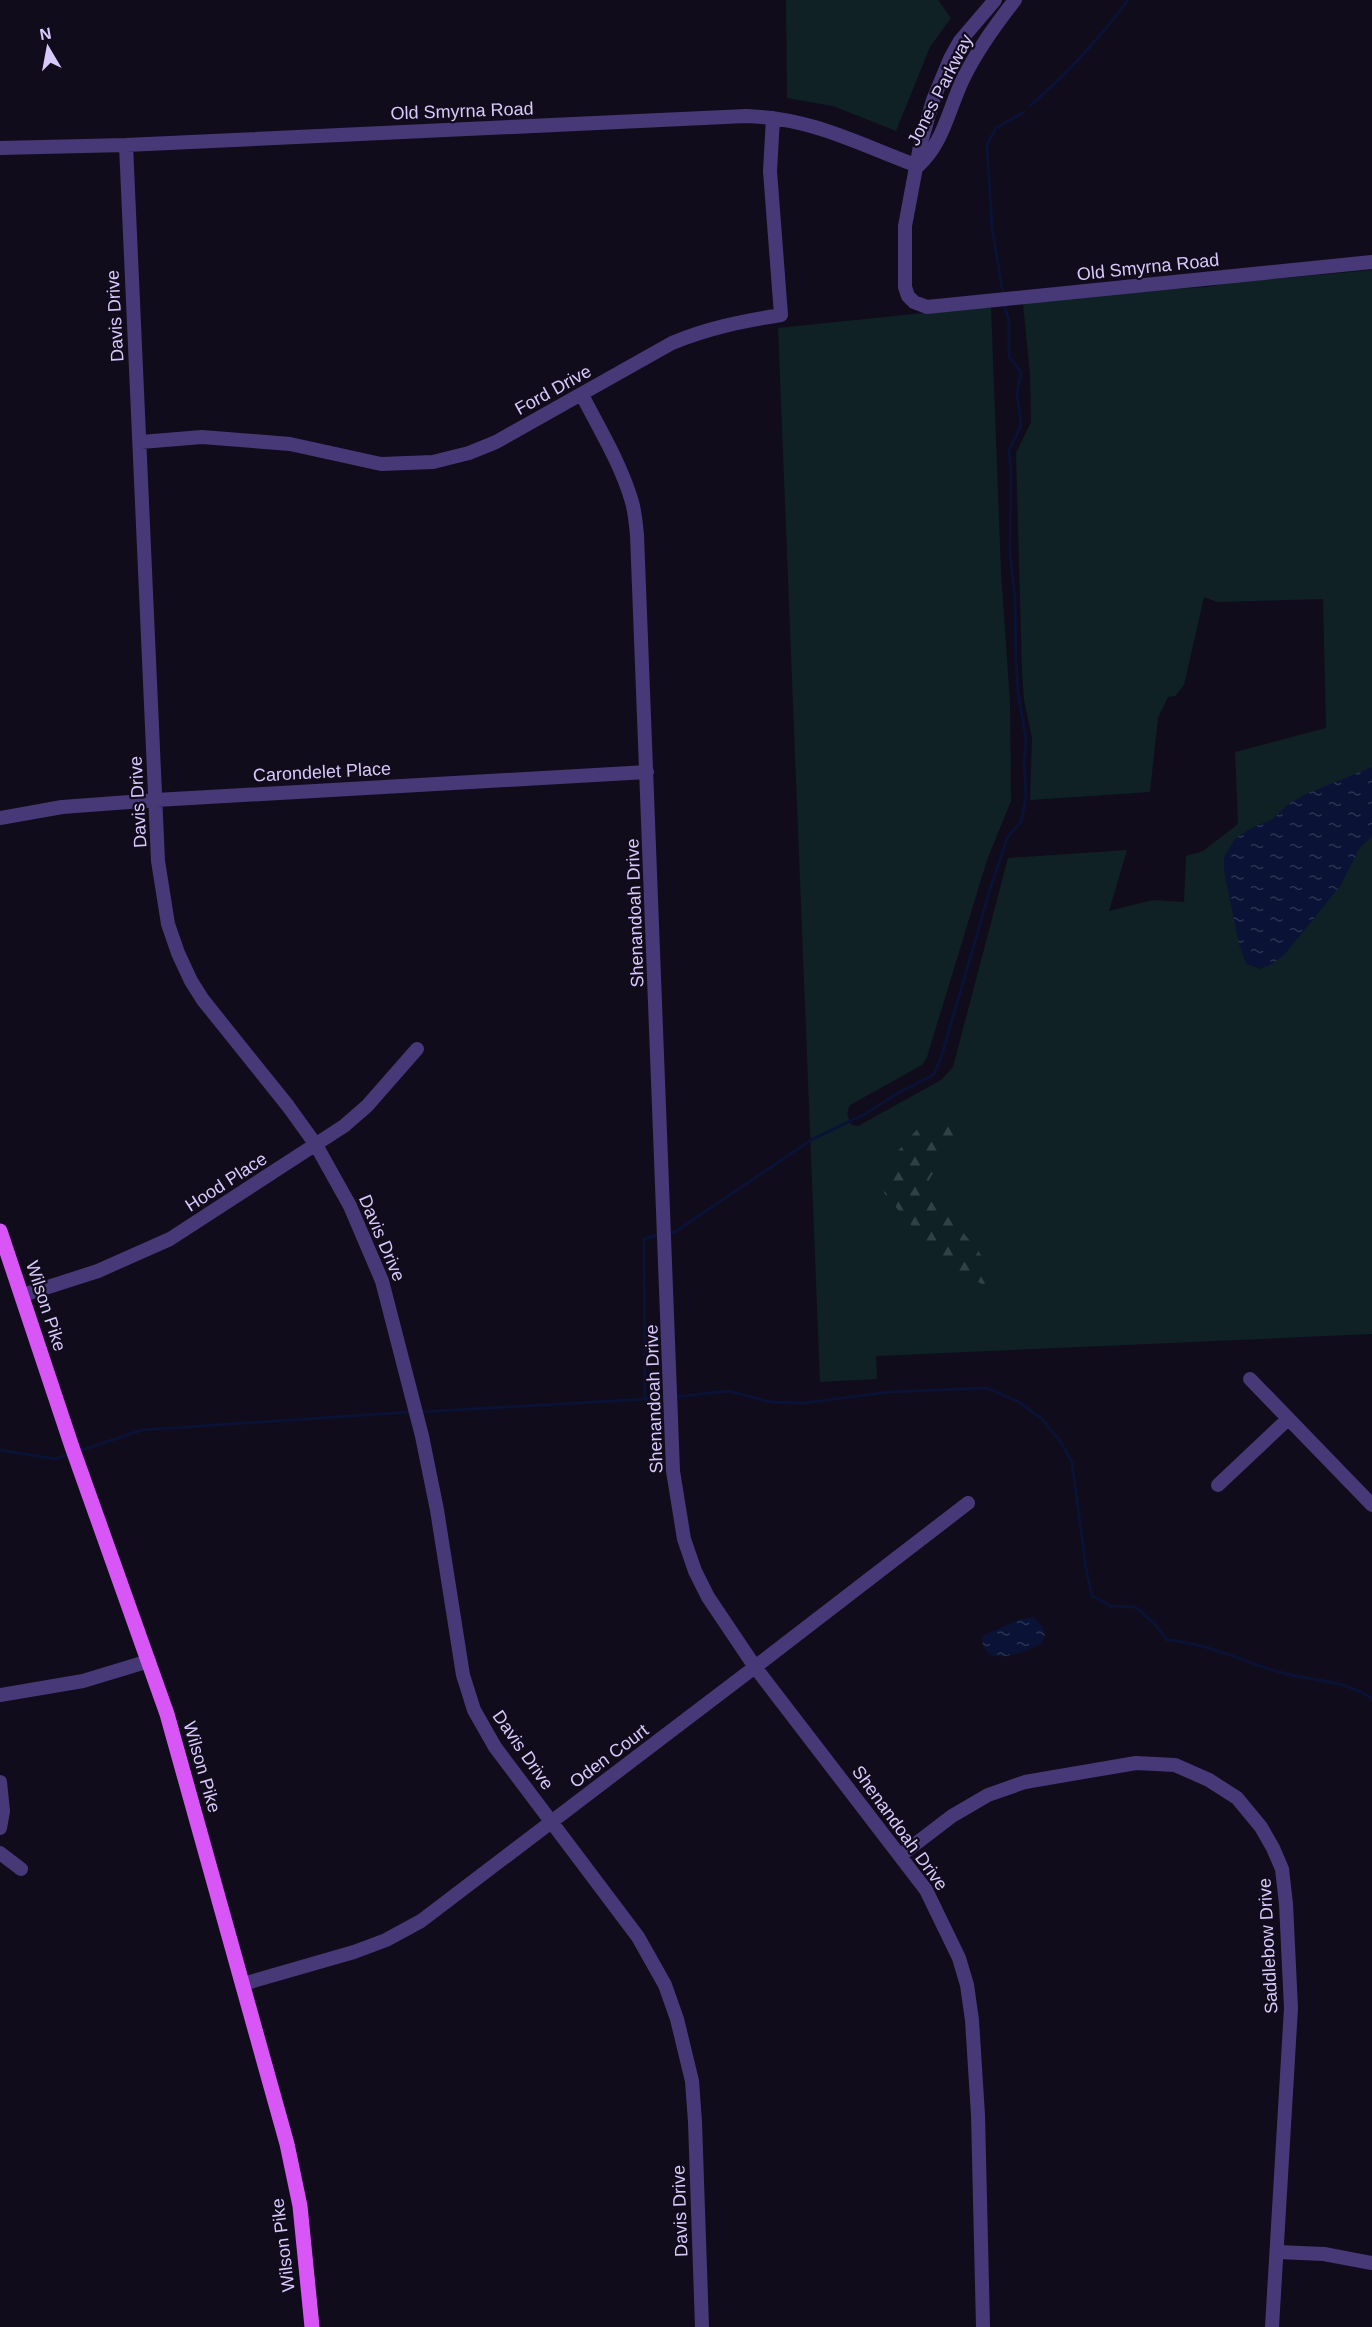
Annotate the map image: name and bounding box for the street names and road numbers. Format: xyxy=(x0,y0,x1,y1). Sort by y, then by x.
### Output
street label: Jones Parkway xyxy=(903,31,977,149)
street label: Old Smyrna Road xyxy=(390,99,534,123)
street label: Old Smyrna Road xyxy=(1076,250,1220,284)
street label: Davis Drive xyxy=(103,270,127,362)
street label: Ford Drive xyxy=(511,361,595,419)
street label: Davis Drive xyxy=(126,756,150,848)
street label: Carondelet Place xyxy=(253,758,391,786)
street label: Shenandoah Drive xyxy=(622,838,648,988)
street label: Hood Place xyxy=(182,1148,270,1216)
street label: Davis Drive xyxy=(355,1192,409,1284)
street label: Wilson Pike xyxy=(22,1258,70,1354)
street label: Shenandoah Drive xyxy=(641,1324,667,1474)
street label: Davis Drive xyxy=(488,1707,558,1793)
street label: Wilson Pike xyxy=(179,1719,225,1815)
street label: Oden Court xyxy=(566,1720,652,1792)
street label: Shenandoah Drive xyxy=(848,1762,952,1894)
street label: Saddlebow Drive xyxy=(1254,1878,1282,2014)
street label: Davis Drive xyxy=(668,2165,692,2257)
street label: Wilson Pike xyxy=(267,2197,299,2293)

